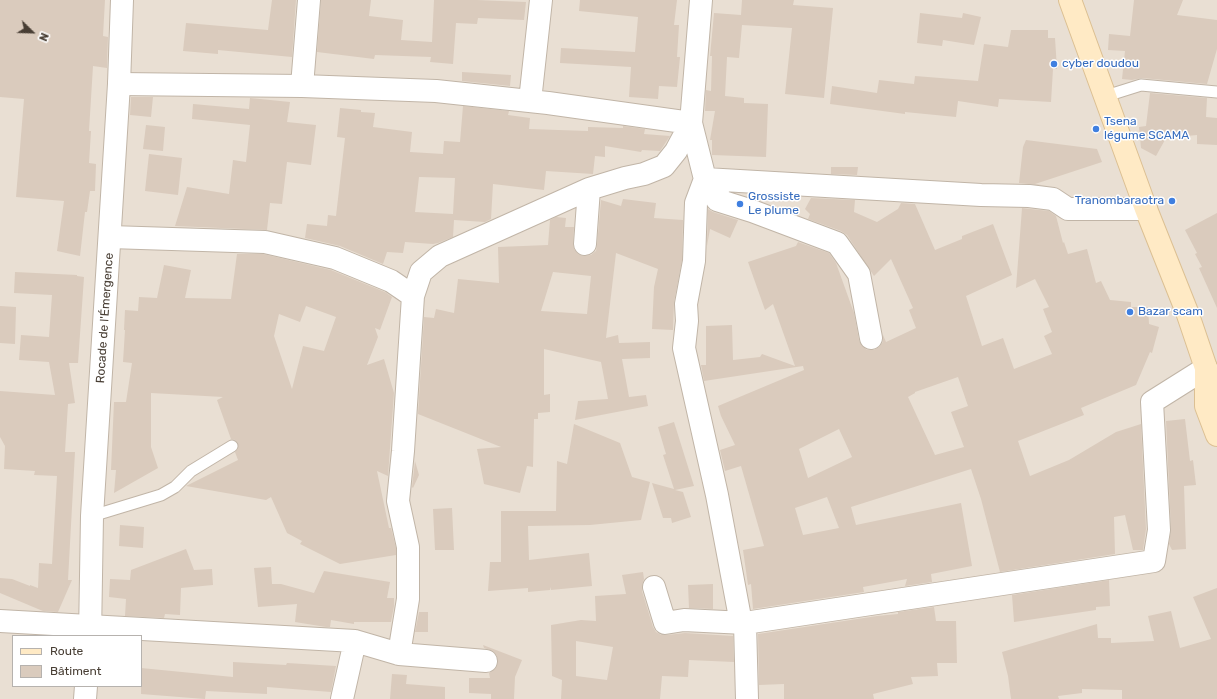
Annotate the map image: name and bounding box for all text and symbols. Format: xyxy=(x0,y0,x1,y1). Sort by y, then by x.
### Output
north arrow xyxy=(12,12,52,52)
text: N xyxy=(36,31,51,43)
place label: cyber doudou xyxy=(1062,57,1139,71)
marker: cyber doudou xyxy=(1049,59,1059,69)
place label: Tsena légume SCAMA xyxy=(1104,115,1189,143)
marker: Tsena légume SCAMA xyxy=(1091,124,1101,134)
place label: Grossiste Le plume xyxy=(748,190,800,218)
place label: Tranombaraotra xyxy=(1075,194,1164,208)
marker: Tranombaraotra xyxy=(1167,196,1177,206)
marker: Grossiste Le plume xyxy=(735,199,745,209)
street label: Rocade de l'Émergence xyxy=(93,252,117,384)
place label: Bazar scam xyxy=(1138,305,1203,319)
marker: Bazar scam xyxy=(1125,307,1135,317)
legend xyxy=(12,635,142,687)
text: Route xyxy=(50,644,83,658)
text: Bâtiment xyxy=(50,664,101,678)

